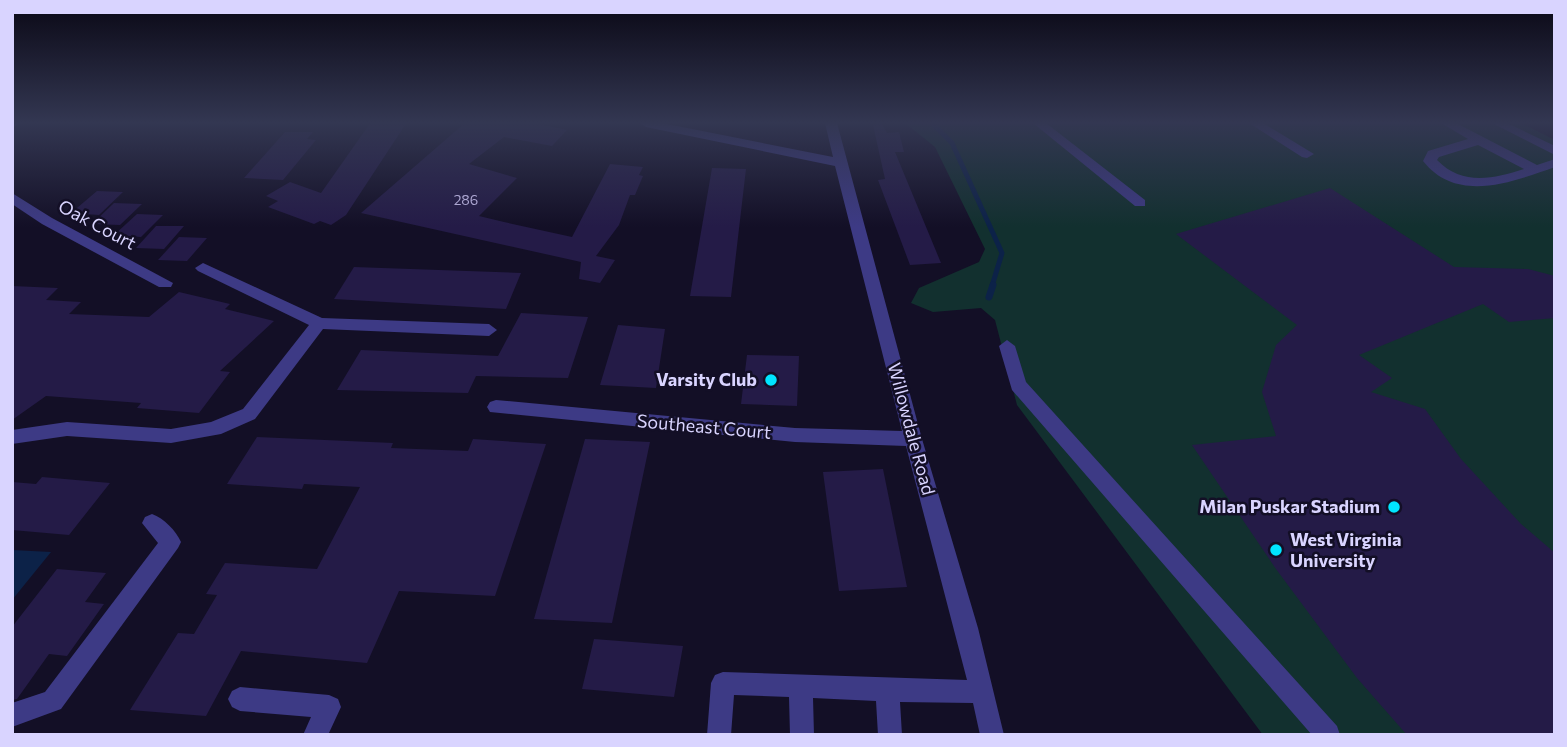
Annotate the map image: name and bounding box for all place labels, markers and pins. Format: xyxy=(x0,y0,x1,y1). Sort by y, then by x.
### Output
place label: Varsity Club xyxy=(656,368,757,390)
marker: Varsity Club xyxy=(763,372,779,388)
place label: Milan Puskar Stadium xyxy=(1199,495,1380,517)
marker: Milan Puskar Stadium xyxy=(1386,499,1402,515)
place label: West Virginia University xyxy=(1290,528,1401,571)
marker: West Virginia University xyxy=(1268,542,1284,558)

